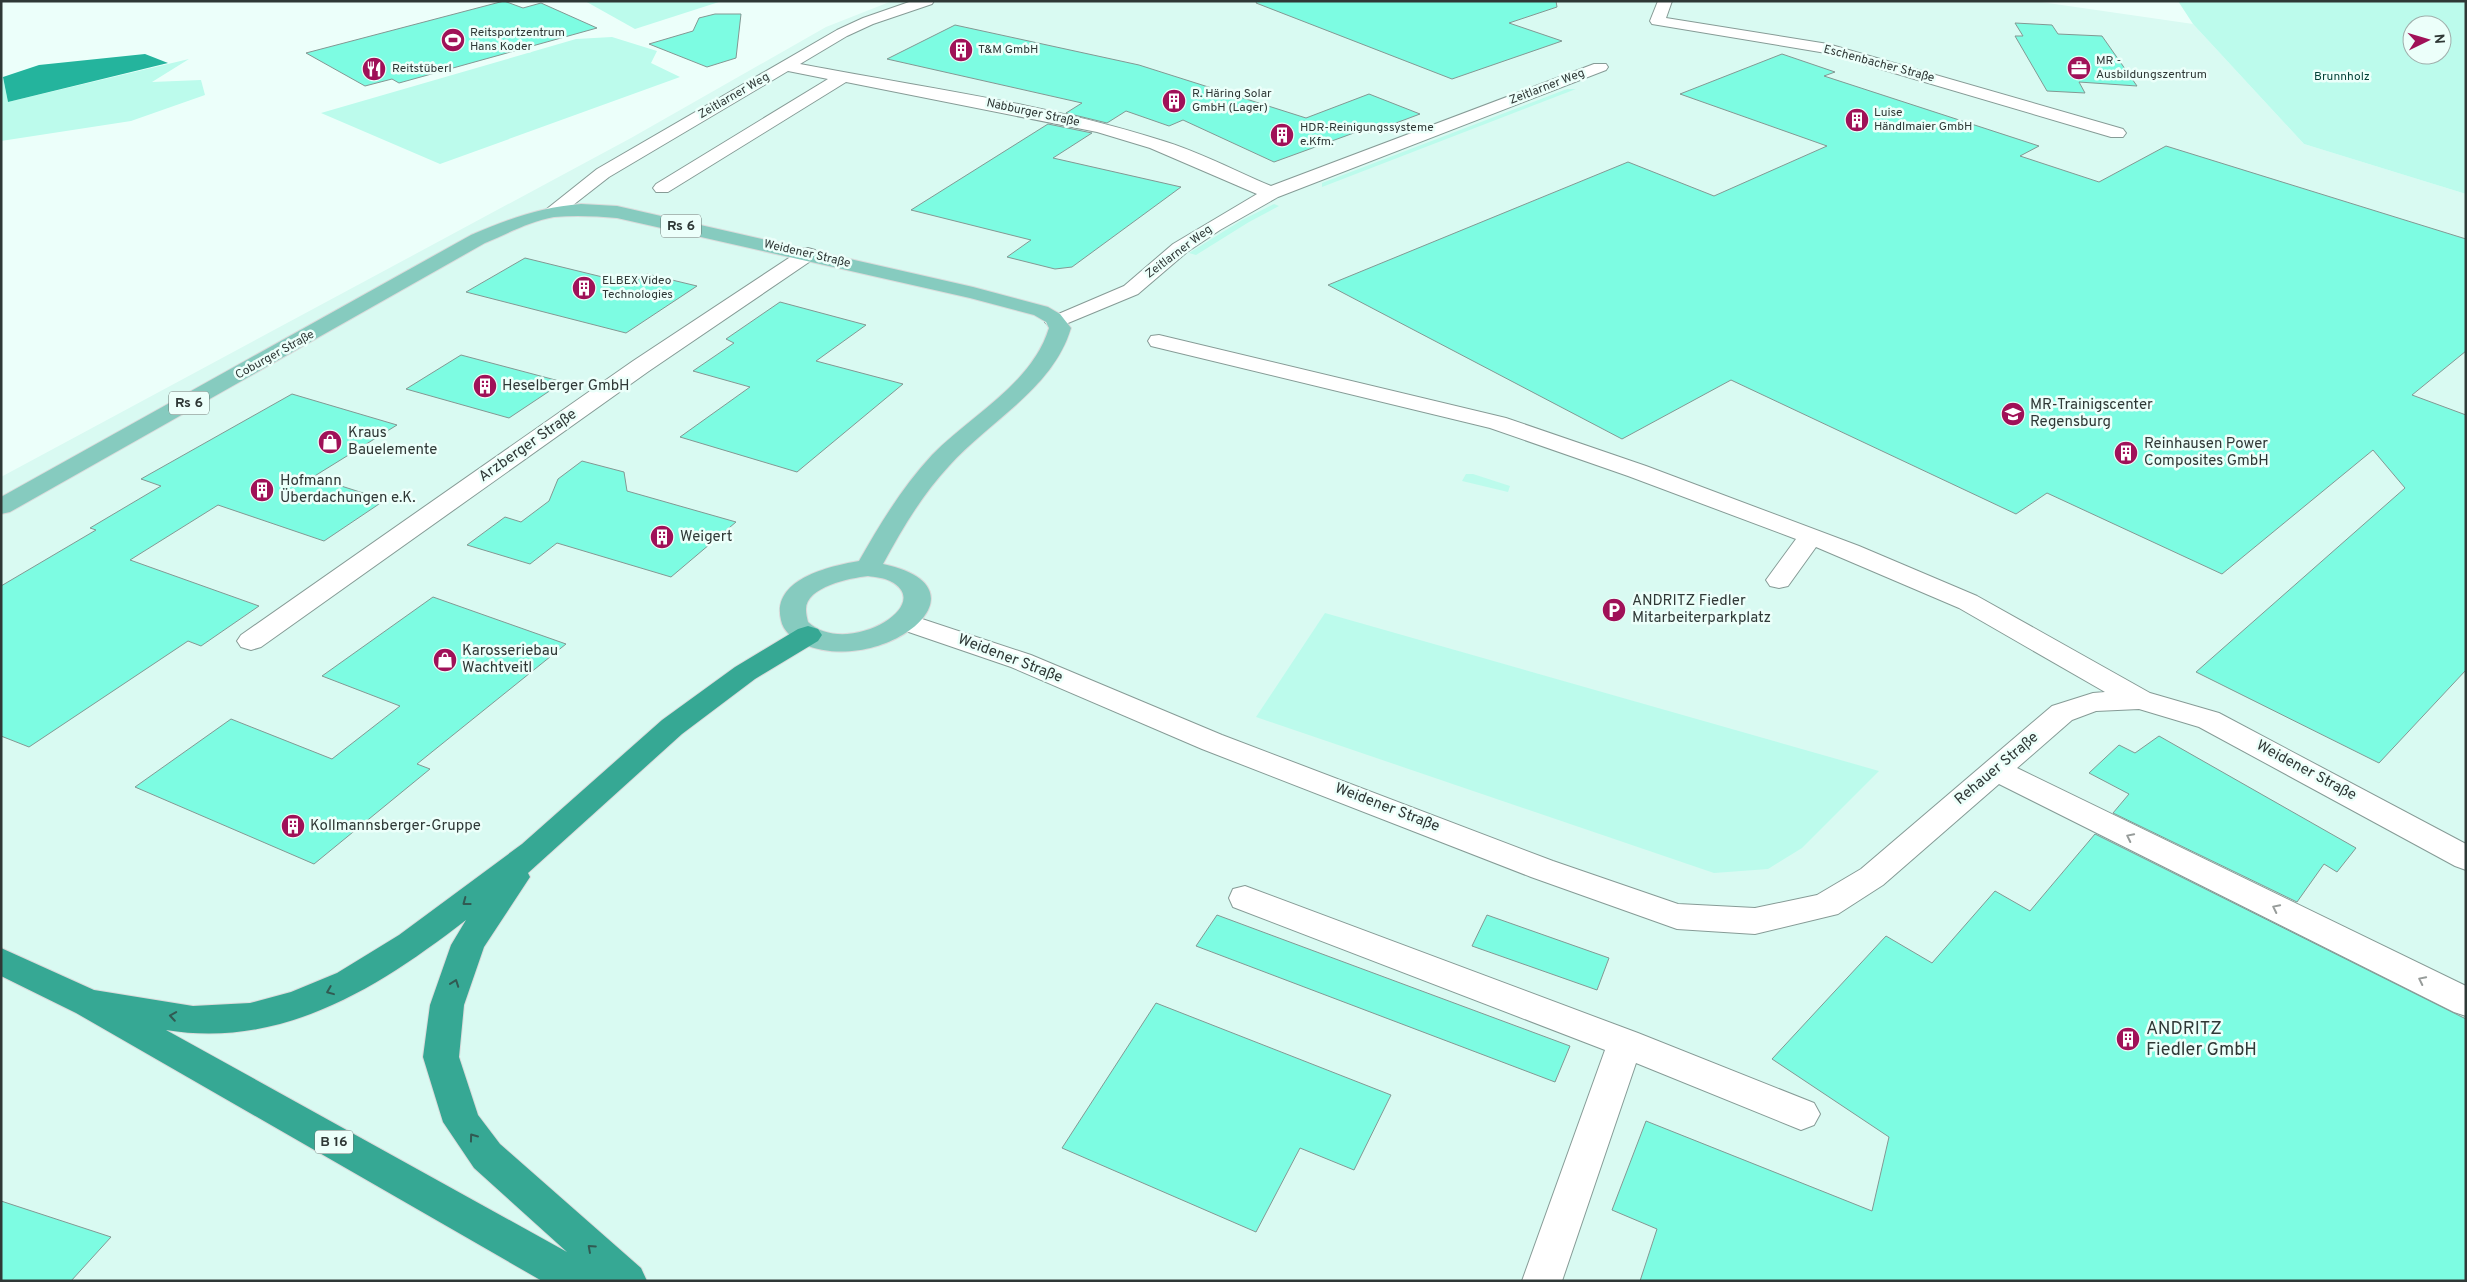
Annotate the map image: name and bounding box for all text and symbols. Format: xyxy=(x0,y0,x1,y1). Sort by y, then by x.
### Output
north arrow xyxy=(2402,15,2452,65)
place label: Reitsportzentrum Hans Koder xyxy=(470,25,565,55)
sports icon: Reitsportzentrum Hans Koder xyxy=(440,27,466,53)
text: N xyxy=(2430,33,2447,45)
building icon: T&M GmbH xyxy=(948,37,974,63)
place label: T&M GmbH xyxy=(978,42,1038,58)
street label: Eschenbacher Straße xyxy=(1822,42,1936,86)
place label: MR - Ausbildungszentrum xyxy=(2096,53,2207,83)
office icon: MR - Ausbildungszentrum xyxy=(2066,55,2092,81)
restaurant icon: Reitstüberl xyxy=(361,56,387,82)
place label: Reitstüberl xyxy=(392,61,452,77)
street label: Zeitlarner Weg xyxy=(1507,65,1587,109)
street label: Zeitlarner Weg xyxy=(696,69,772,123)
park label: Brunnholz xyxy=(2314,69,2370,85)
place label: R. Häring Solar GmbH (Lager) xyxy=(1192,86,1272,116)
building icon: R. Häring Solar GmbH (Lager) xyxy=(1161,88,1187,114)
street label: Nabburger Straße xyxy=(985,95,1081,131)
place label: Luise Händlmaier GmbH xyxy=(1874,105,1972,135)
building icon: Luise Händlmaier GmbH xyxy=(1844,107,1870,133)
place label: HDR-Reinigungssysteme e.Kfm. xyxy=(1300,120,1434,150)
building icon: HDR-Reinigungssysteme e.Kfm. xyxy=(1269,122,1295,148)
road number: Rs 6 xyxy=(661,215,701,238)
street label: Zeitlarner Weg xyxy=(1142,222,1216,282)
street label: Weidener Straße xyxy=(762,236,852,272)
place label: ELBEX Video Technologies xyxy=(602,273,673,303)
building icon: ELBEX Video Technologies xyxy=(571,275,597,301)
street label: Coburger Straße xyxy=(233,327,317,383)
building icon: Heselberger GmbH xyxy=(472,373,498,399)
place label: Heselberger GmbH xyxy=(502,377,630,396)
road number: Rs 6 xyxy=(169,392,209,414)
place label: MR-Trainigscenter Regensburg xyxy=(2030,396,2153,432)
school or university icon: MR-Trainigscenter Regensburg xyxy=(2000,401,2026,427)
street label: Arzberger Straße xyxy=(475,405,581,487)
place label: Kraus Bauelemente xyxy=(348,424,437,460)
shop icon: Kraus Bauelemente xyxy=(317,429,343,455)
place label: Reinhausen Power Composites GmbH xyxy=(2144,435,2269,471)
building icon: Reinhausen Power Composites GmbH xyxy=(2113,440,2139,466)
place label: Hofmann Überdachungen e.K. xyxy=(280,472,416,508)
building icon: Hofmann Überdachungen e.K. xyxy=(249,477,275,503)
building icon: Weigert xyxy=(649,524,675,550)
place label: Weigert xyxy=(680,528,733,547)
place label: ANDRITZ Fiedler Mitarbeiterparkplatz xyxy=(1632,592,1771,628)
parking icon: ANDRITZ Fiedler Mitarbeiterparkplatz xyxy=(1601,597,1627,623)
street label: Weidener Straße xyxy=(955,630,1065,688)
place label: Karosseriebau Wachtveitl xyxy=(462,642,558,678)
shop icon: Karosseriebau Wachtveitl xyxy=(432,647,458,673)
street label: Rehauer Straße xyxy=(1951,728,2043,810)
street label: Weidener Straße xyxy=(2253,737,2359,805)
street label: Weidener Straße xyxy=(1332,779,1442,837)
building icon: Kollmannsberger-Gruppe xyxy=(280,813,306,839)
place label: Kollmannsberger-Gruppe xyxy=(310,817,481,836)
one-way arrow xyxy=(2127,833,2136,843)
one-way arrow xyxy=(462,896,472,905)
one-way arrow xyxy=(2272,904,2281,914)
one-way arrow xyxy=(2418,976,2427,986)
one-way arrow xyxy=(449,979,459,988)
one-way arrow xyxy=(326,984,335,995)
one-way arrow xyxy=(168,1012,177,1022)
place label: ANDRITZ Fiedler GmbH xyxy=(2146,1018,2257,1062)
building icon: ANDRITZ Fiedler GmbH xyxy=(2115,1026,2141,1052)
road number: B 16 xyxy=(315,1130,353,1154)
one-way arrow xyxy=(470,1133,479,1143)
one-way arrow xyxy=(587,1245,596,1254)

